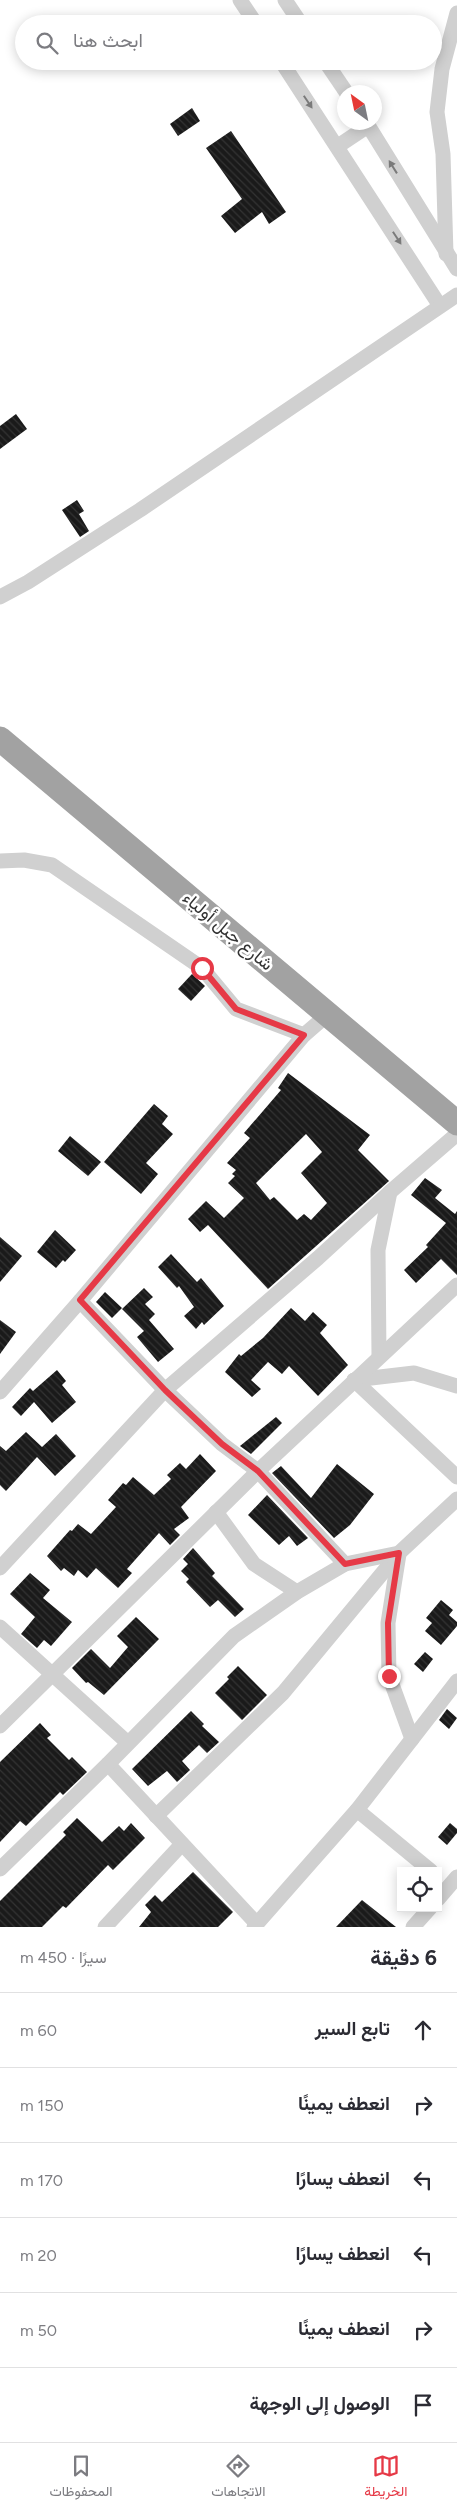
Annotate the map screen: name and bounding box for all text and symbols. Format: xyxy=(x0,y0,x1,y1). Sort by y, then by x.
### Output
search box xyxy=(15,15,442,70)
icon: search xyxy=(33,29,61,57)
text: ابحث هنا xyxy=(73,29,143,52)
north arrow xyxy=(337,85,382,130)
one-way arrow xyxy=(304,95,313,108)
one-way arrow xyxy=(389,161,398,174)
one-way arrow xyxy=(393,231,402,244)
street label: شارع جبل أولياء xyxy=(178,887,278,976)
route start xyxy=(191,957,214,980)
route end xyxy=(378,1665,401,1688)
map controls xyxy=(397,1867,442,1912)
button: locate xyxy=(397,1867,442,1912)
text: 6 دقيقة xyxy=(370,1945,437,1970)
text: سيرًا · 450 m xyxy=(20,1948,107,1967)
icon: ahead xyxy=(409,2016,437,2044)
text: تابع السير xyxy=(315,2017,390,2040)
text: 60 m xyxy=(20,2021,57,2040)
icon: right xyxy=(409,2091,437,2119)
text: انعطف يمينًا xyxy=(298,2092,390,2115)
text: 150 m xyxy=(20,2096,64,2115)
icon: left xyxy=(409,2166,437,2194)
text: انعطف يسارًا xyxy=(296,2167,390,2190)
text: 170 m xyxy=(20,2171,63,2190)
icon: left xyxy=(409,2241,437,2269)
text: انعطف يسارًا xyxy=(296,2242,390,2265)
text: 20 m xyxy=(20,2246,57,2265)
icon: right xyxy=(409,2316,437,2344)
text: انعطف يمينًا xyxy=(298,2317,390,2340)
text: 50 m xyxy=(20,2321,57,2340)
icon: arrive xyxy=(409,2391,437,2419)
text: الوصول إلى الوجهة xyxy=(250,2392,390,2415)
tab: المحفوظات xyxy=(49,2452,112,2504)
tab: الاتجاهات xyxy=(211,2452,266,2504)
tab: الخريطة xyxy=(364,2452,408,2504)

